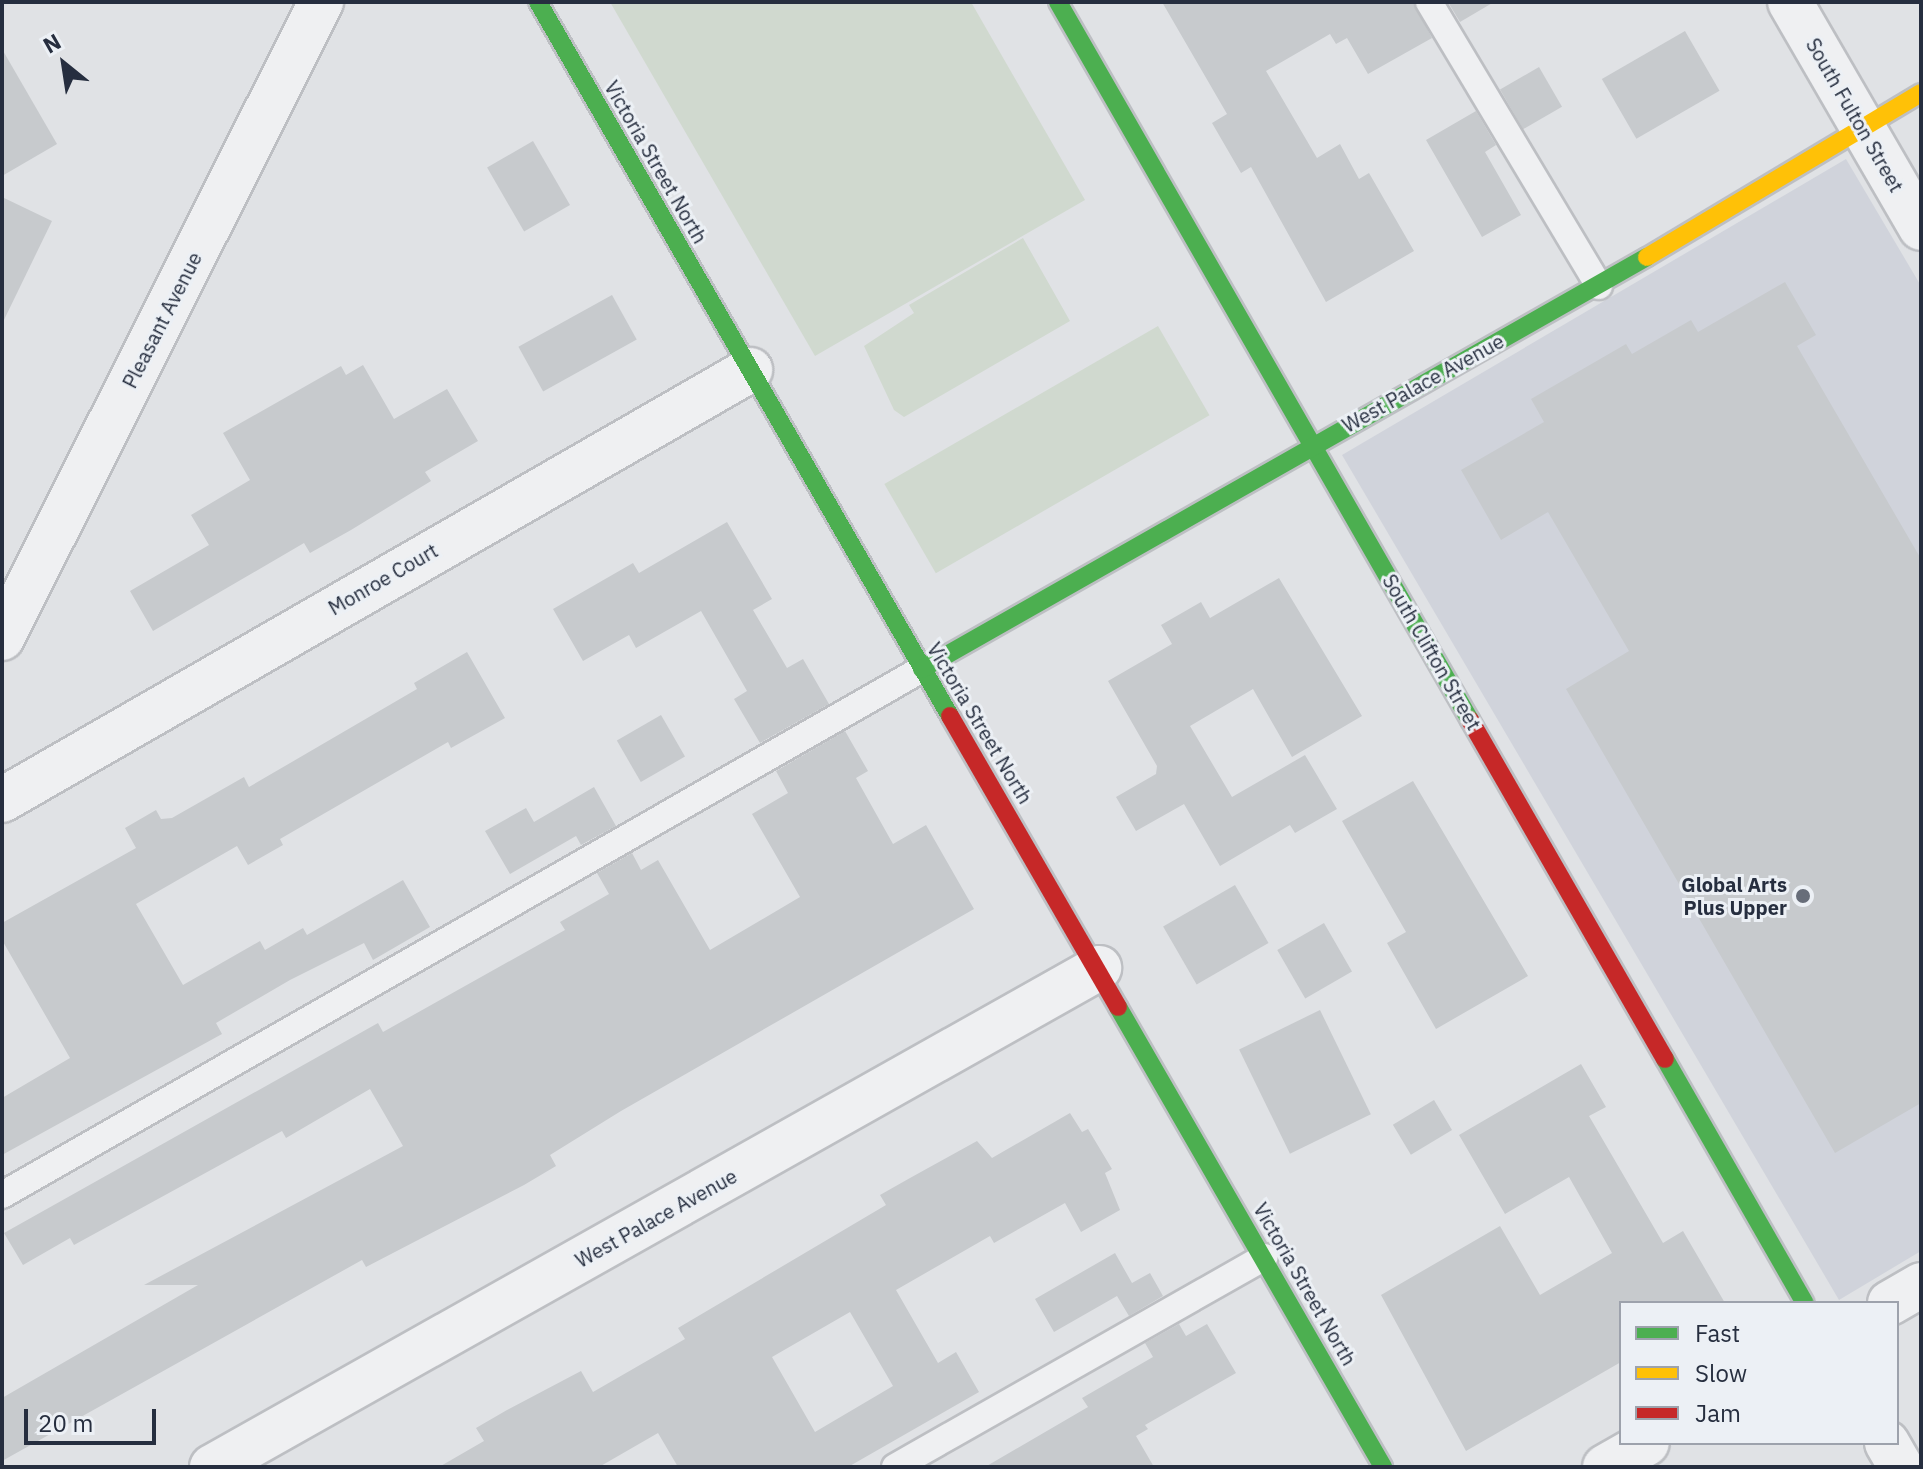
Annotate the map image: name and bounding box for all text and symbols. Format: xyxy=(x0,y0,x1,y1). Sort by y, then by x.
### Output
north arrow xyxy=(24,24,104,104)
text: N xyxy=(38,26,66,59)
street label: South Fulton Street xyxy=(1801,34,1909,196)
street label: Victoria Street North xyxy=(600,76,712,248)
street label: Pleasant Avenue xyxy=(117,248,207,392)
street label: West Palace Avenue xyxy=(1338,329,1508,437)
street label: Monroe Court xyxy=(324,538,442,620)
street label: South Clifton Street xyxy=(1378,570,1486,734)
street label: Victoria Street North xyxy=(922,638,1038,808)
place label: Global Arts Plus Upper xyxy=(1681,872,1787,919)
marker: Global Arts Plus Upper xyxy=(1794,887,1812,905)
street label: West Palace Avenue xyxy=(571,1164,741,1272)
street label: Victoria Street North xyxy=(1249,1198,1361,1370)
legend xyxy=(1619,1301,1899,1445)
text: Fast xyxy=(1695,1317,1740,1349)
text: Slow xyxy=(1695,1357,1747,1389)
scale bar xyxy=(28,1393,160,1443)
text: Jam xyxy=(1695,1397,1741,1429)
text: 20 m xyxy=(38,1407,93,1439)

